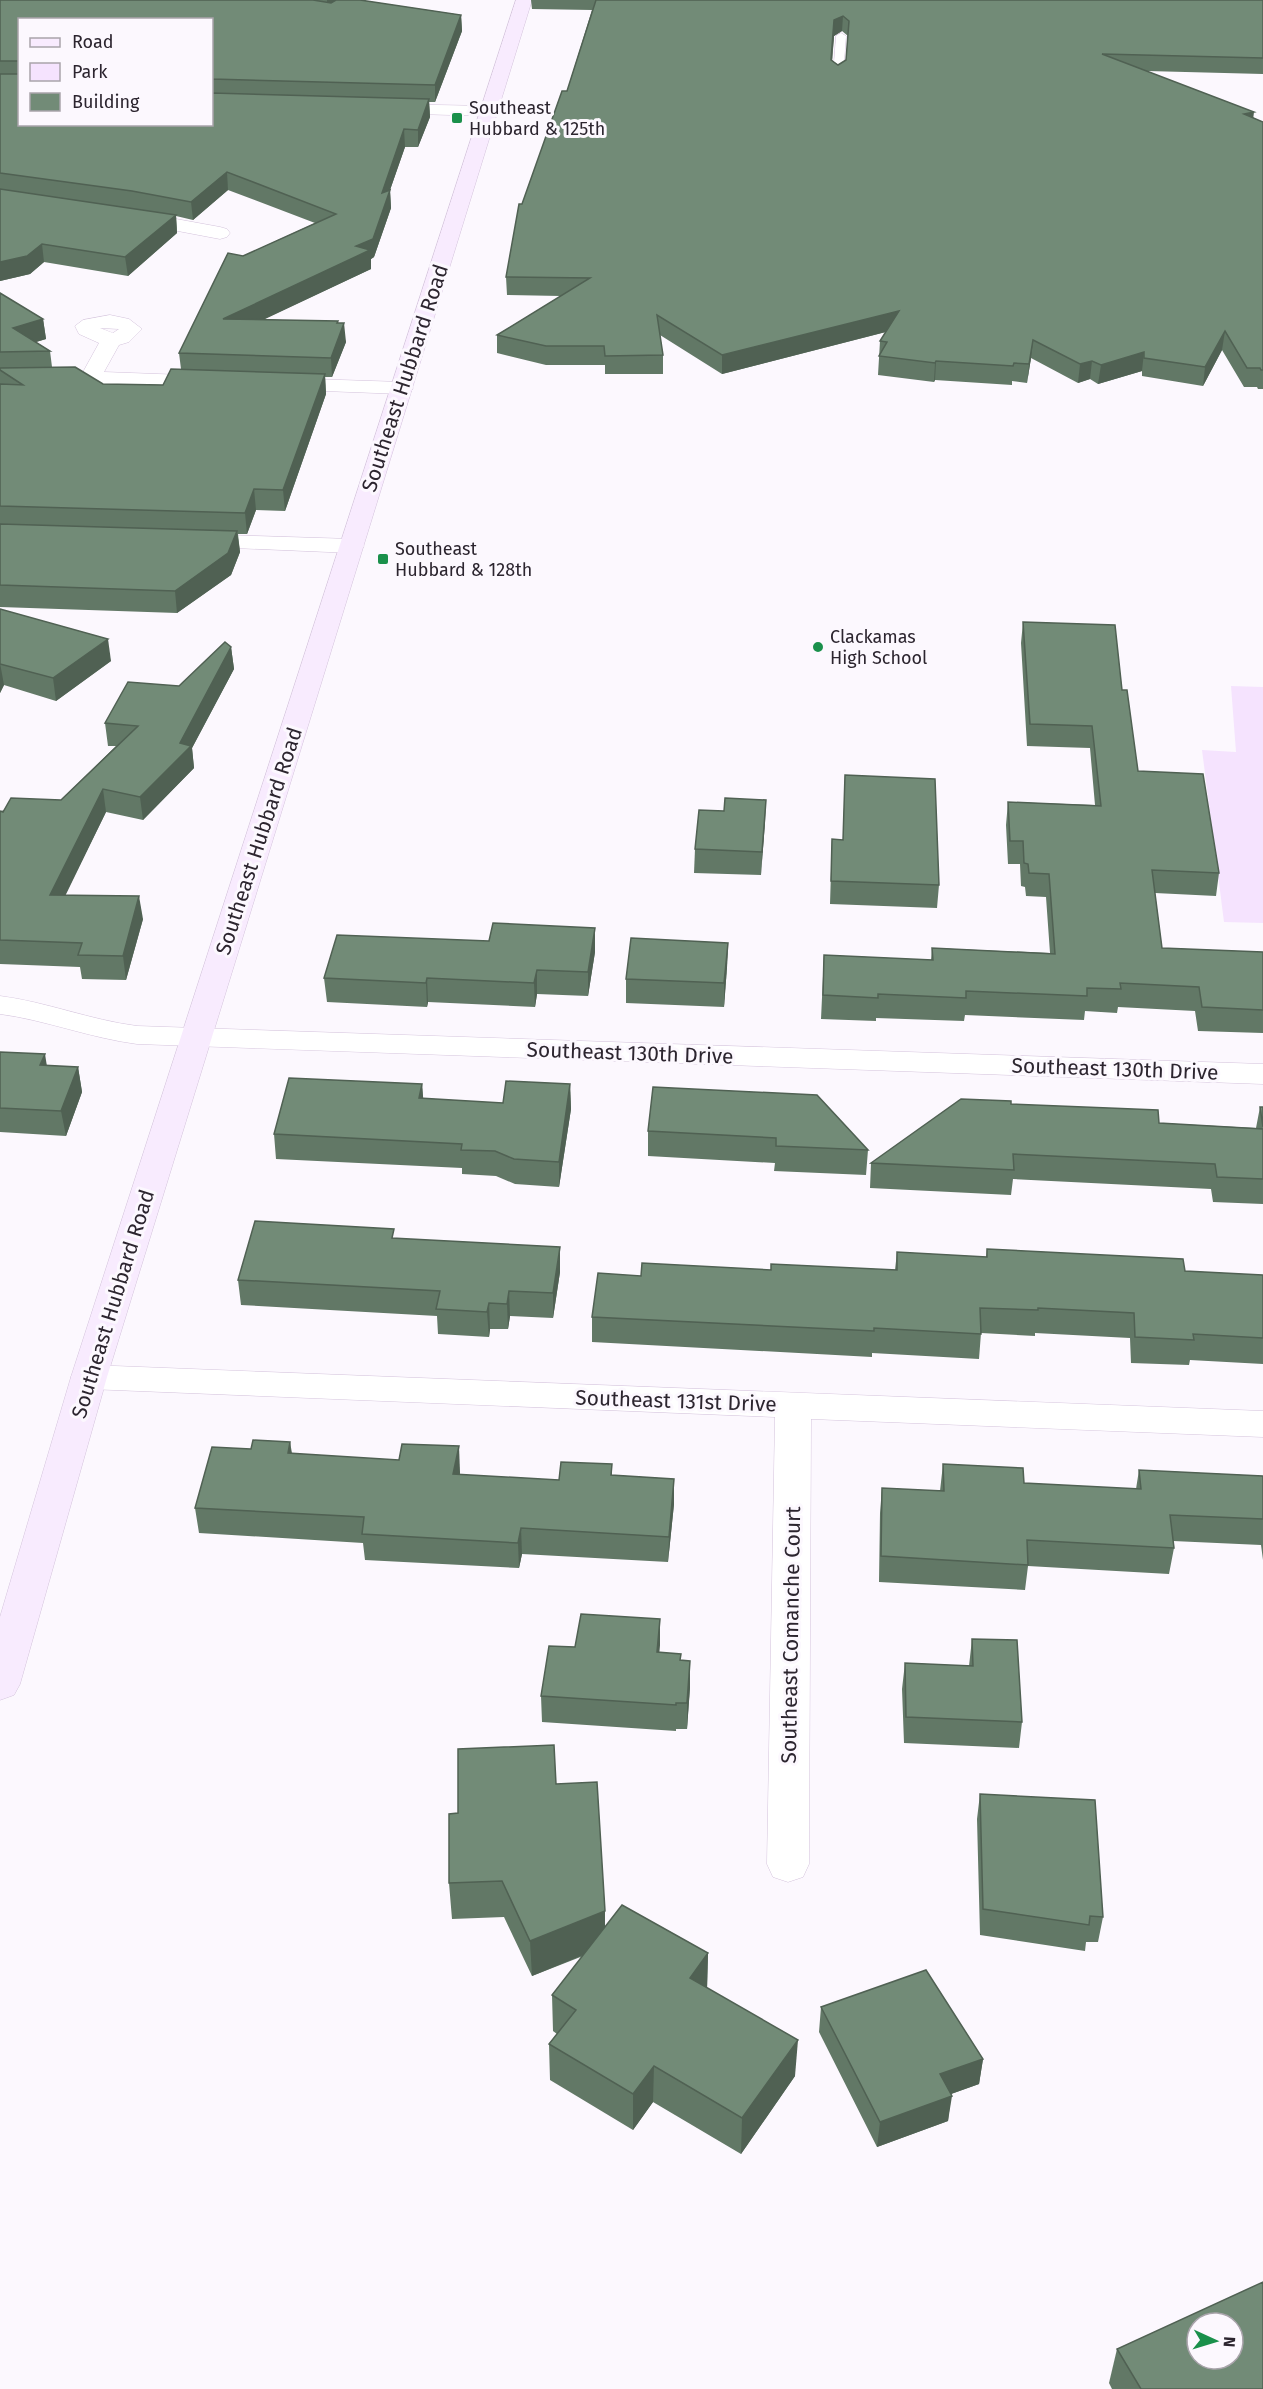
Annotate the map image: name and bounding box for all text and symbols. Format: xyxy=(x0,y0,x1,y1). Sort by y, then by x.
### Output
legend xyxy=(18,18,213,126)
text: Road xyxy=(72,31,114,53)
text: Park xyxy=(72,61,108,83)
text: Building xyxy=(72,91,140,113)
place label: Southeast Hubbard & 125th xyxy=(469,97,605,140)
marker: Southeast Hubbard & 125th xyxy=(450,111,464,125)
street label: Southeast Hubbard Road xyxy=(356,261,454,495)
place label: Southeast Hubbard & 128th xyxy=(395,538,532,581)
marker: Southeast Hubbard & 128th xyxy=(376,552,390,566)
place label: Clackamas High School xyxy=(830,626,927,669)
marker: Clackamas High School xyxy=(811,640,825,654)
street label: Southeast Hubbard Road xyxy=(210,724,308,958)
street label: Southeast 130th Drive xyxy=(526,1036,734,1070)
street label: Southeast 130th Drive xyxy=(1011,1052,1219,1086)
street label: Southeast Hubbard Road xyxy=(66,1186,160,1422)
street label: Southeast 131st Drive xyxy=(575,1384,777,1418)
street label: Southeast Comanche Court xyxy=(776,1506,806,1764)
north arrow xyxy=(1185,2311,1245,2371)
text: N xyxy=(1220,2336,1239,2348)

